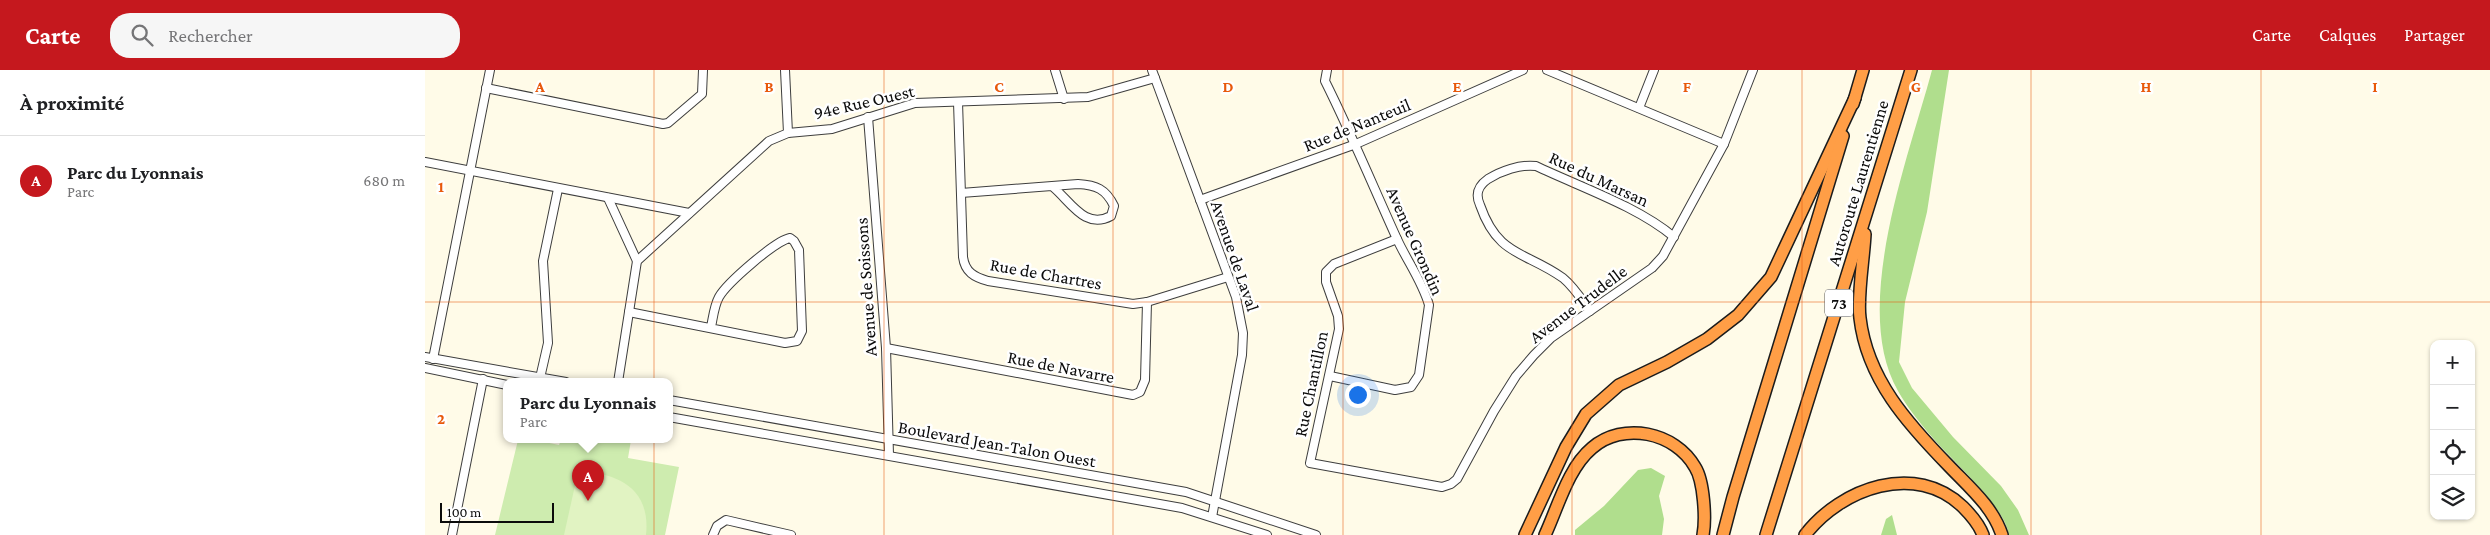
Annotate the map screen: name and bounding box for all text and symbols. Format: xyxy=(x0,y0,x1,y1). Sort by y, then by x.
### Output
search box xyxy=(110,13,460,58)
icon: search xyxy=(128,21,156,49)
text: Carte xyxy=(25,22,80,49)
text: Rechercher xyxy=(168,25,253,46)
text: Carte xyxy=(2252,25,2291,45)
text: Calques xyxy=(2319,25,2376,45)
text: Partager xyxy=(2404,25,2465,45)
text: A xyxy=(534,78,545,95)
text: B xyxy=(764,78,774,95)
text: C xyxy=(994,78,1004,95)
text: D xyxy=(1222,78,1234,95)
text: E xyxy=(1452,78,1462,95)
text: F xyxy=(1683,78,1692,95)
text: G xyxy=(1911,78,1921,95)
text: H xyxy=(2141,78,2152,95)
text: I xyxy=(2372,78,2378,95)
street label: 94e Rue Ouest xyxy=(812,80,917,123)
text: À proximité xyxy=(20,91,124,115)
street label: Rue de Nanteuil xyxy=(1300,94,1414,156)
street label: Autoroute Laurentienne xyxy=(1823,98,1893,268)
street label: Rue du Marsan xyxy=(1546,147,1652,211)
text: Parc du Lyonnais xyxy=(67,162,203,183)
text: A xyxy=(31,172,41,189)
text: 680 m xyxy=(363,172,405,189)
text: 1 xyxy=(438,178,444,195)
text: Parc xyxy=(67,183,94,200)
street label: Avenue Grondin xyxy=(1382,184,1448,298)
street label: Avenue de Laval xyxy=(1207,198,1263,314)
street label: Avenue de Soissons xyxy=(851,217,881,357)
street label: Rue de Chartres xyxy=(988,254,1104,294)
street label: Avenue Trudelle xyxy=(1525,261,1631,347)
road number: 73 xyxy=(1825,290,1853,317)
street label: Rue Chantillon xyxy=(1290,329,1332,439)
map controls xyxy=(2430,340,2475,520)
button: + xyxy=(2430,340,2475,385)
street label: Rue de Navarre xyxy=(1006,347,1116,387)
popup xyxy=(503,378,673,443)
your location xyxy=(1345,382,1371,408)
button: − xyxy=(2430,385,2475,430)
text: Parc du Lyonnais xyxy=(520,392,656,413)
text: 2 xyxy=(437,410,445,427)
text: Parc xyxy=(520,413,547,430)
street label: Boulevard Jean-Talon Ouest xyxy=(897,417,1098,471)
button: locate xyxy=(2430,430,2475,475)
pin: A xyxy=(572,460,604,501)
button: layers xyxy=(2430,475,2475,520)
scale bar xyxy=(440,500,554,523)
text: 100 m xyxy=(447,504,481,520)

